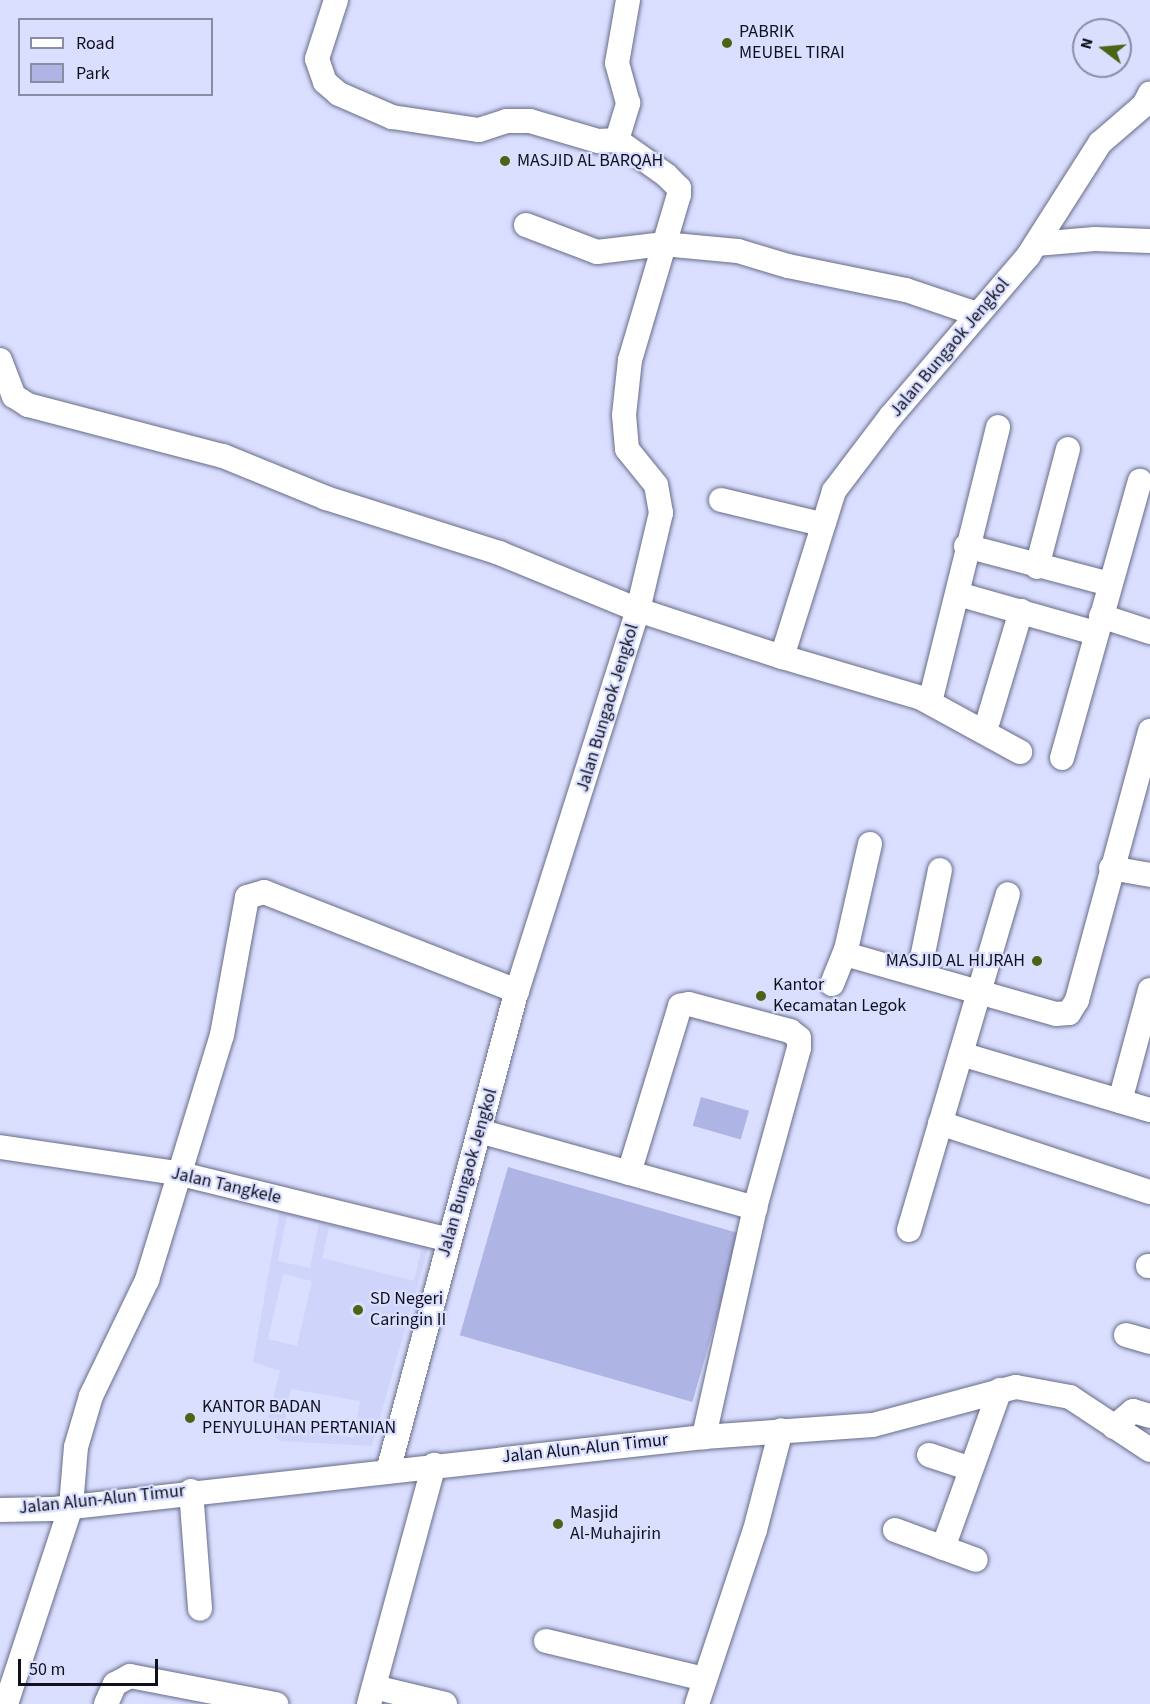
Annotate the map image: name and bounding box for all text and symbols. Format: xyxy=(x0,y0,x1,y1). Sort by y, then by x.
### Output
legend xyxy=(18,18,213,96)
north arrow xyxy=(1072,18,1132,78)
place label: PABRIK MEUBEL TIRAI xyxy=(739,22,845,64)
text: Road xyxy=(76,31,115,56)
text: N xyxy=(1075,35,1099,52)
marker: PABRIK MEUBEL TIRAI xyxy=(720,36,734,50)
text: Park xyxy=(76,61,110,86)
place label: MASJID AL BARQAH xyxy=(517,150,663,172)
marker: MASJID AL BARQAH xyxy=(498,154,512,168)
street label: Jalan Bungaok Jengkol xyxy=(886,274,1014,422)
street label: Jalan Bungaok Jengkol xyxy=(572,621,644,795)
place label: MASJID AL HIJRAH xyxy=(886,950,1025,972)
marker: MASJID AL HIJRAH xyxy=(1030,954,1044,968)
place label: Kantor Kecamatan Legok xyxy=(773,975,906,1018)
marker: Kantor Kecamatan Legok xyxy=(754,989,768,1003)
street label: Jalan Bungaok Jengkol xyxy=(434,1086,502,1260)
street label: Jalan Tangkele xyxy=(169,1163,283,1209)
place label: SD Negeri Caringin II xyxy=(370,1289,446,1332)
marker: SD Negeri Caringin II xyxy=(351,1303,365,1317)
place label: KANTOR BADAN PENYULUHAN PERTANIAN xyxy=(202,1397,396,1440)
marker: KANTOR BADAN PENYULUHAN PERTANIAN xyxy=(183,1411,197,1425)
street label: Jalan Alun-Alun Timur xyxy=(501,1430,669,1468)
street label: Jalan Alun-Alun Timur xyxy=(18,1481,186,1519)
place label: Masjid Al-Muhajirin xyxy=(570,1503,661,1546)
marker: Masjid Al-Muhajirin xyxy=(551,1517,565,1531)
scale bar xyxy=(21,1647,160,1685)
text: 50 m xyxy=(29,1657,65,1682)

